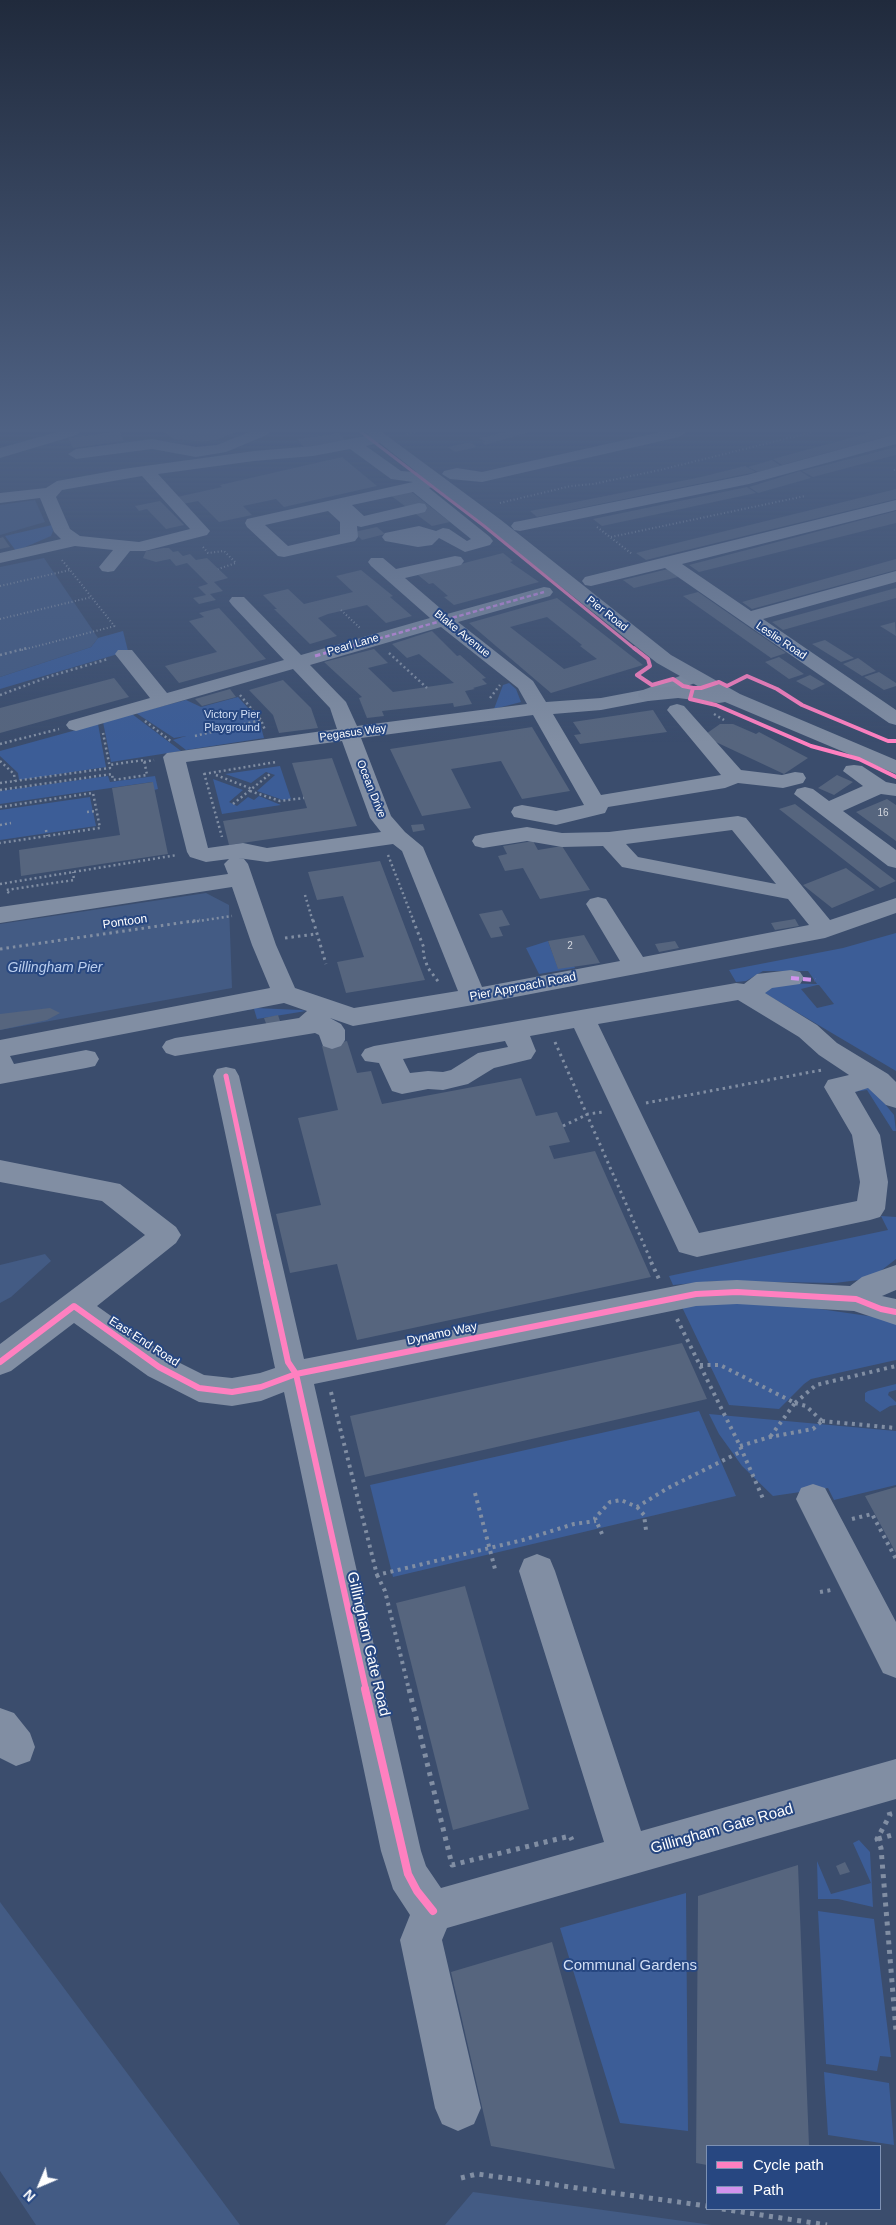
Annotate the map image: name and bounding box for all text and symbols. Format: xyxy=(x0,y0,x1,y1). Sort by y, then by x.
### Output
street label: Pier Road xyxy=(584,594,630,634)
street label: Blake Avenue xyxy=(432,608,492,660)
street label: Leslie Road xyxy=(753,619,809,663)
street label: Pearl Lane xyxy=(326,631,380,659)
park label: Victory Pier Playground xyxy=(204,708,260,734)
street label: Pegasus Way xyxy=(319,722,387,744)
street label: Ocean Drive xyxy=(353,758,389,820)
house number: 16 xyxy=(877,807,889,819)
street label: Pontoon xyxy=(102,912,148,932)
house number: 2 xyxy=(567,940,573,952)
water label: Gillingham Pier xyxy=(8,960,102,976)
street label: Pier Approach Road xyxy=(469,970,577,1004)
street label: East End Road xyxy=(106,1314,182,1370)
street label: Dynamo Way xyxy=(405,1320,479,1348)
street label: Gillingham Gate Road xyxy=(343,1570,393,1718)
street label: Gillingham Gate Road xyxy=(649,1800,795,1858)
park label: Communal Gardens xyxy=(563,1957,697,1975)
legend xyxy=(706,2145,881,2210)
text: Cycle path xyxy=(753,2156,824,2173)
north arrow xyxy=(15,2160,65,2210)
text: Path xyxy=(753,2181,784,2198)
text: N xyxy=(20,2186,39,2205)

